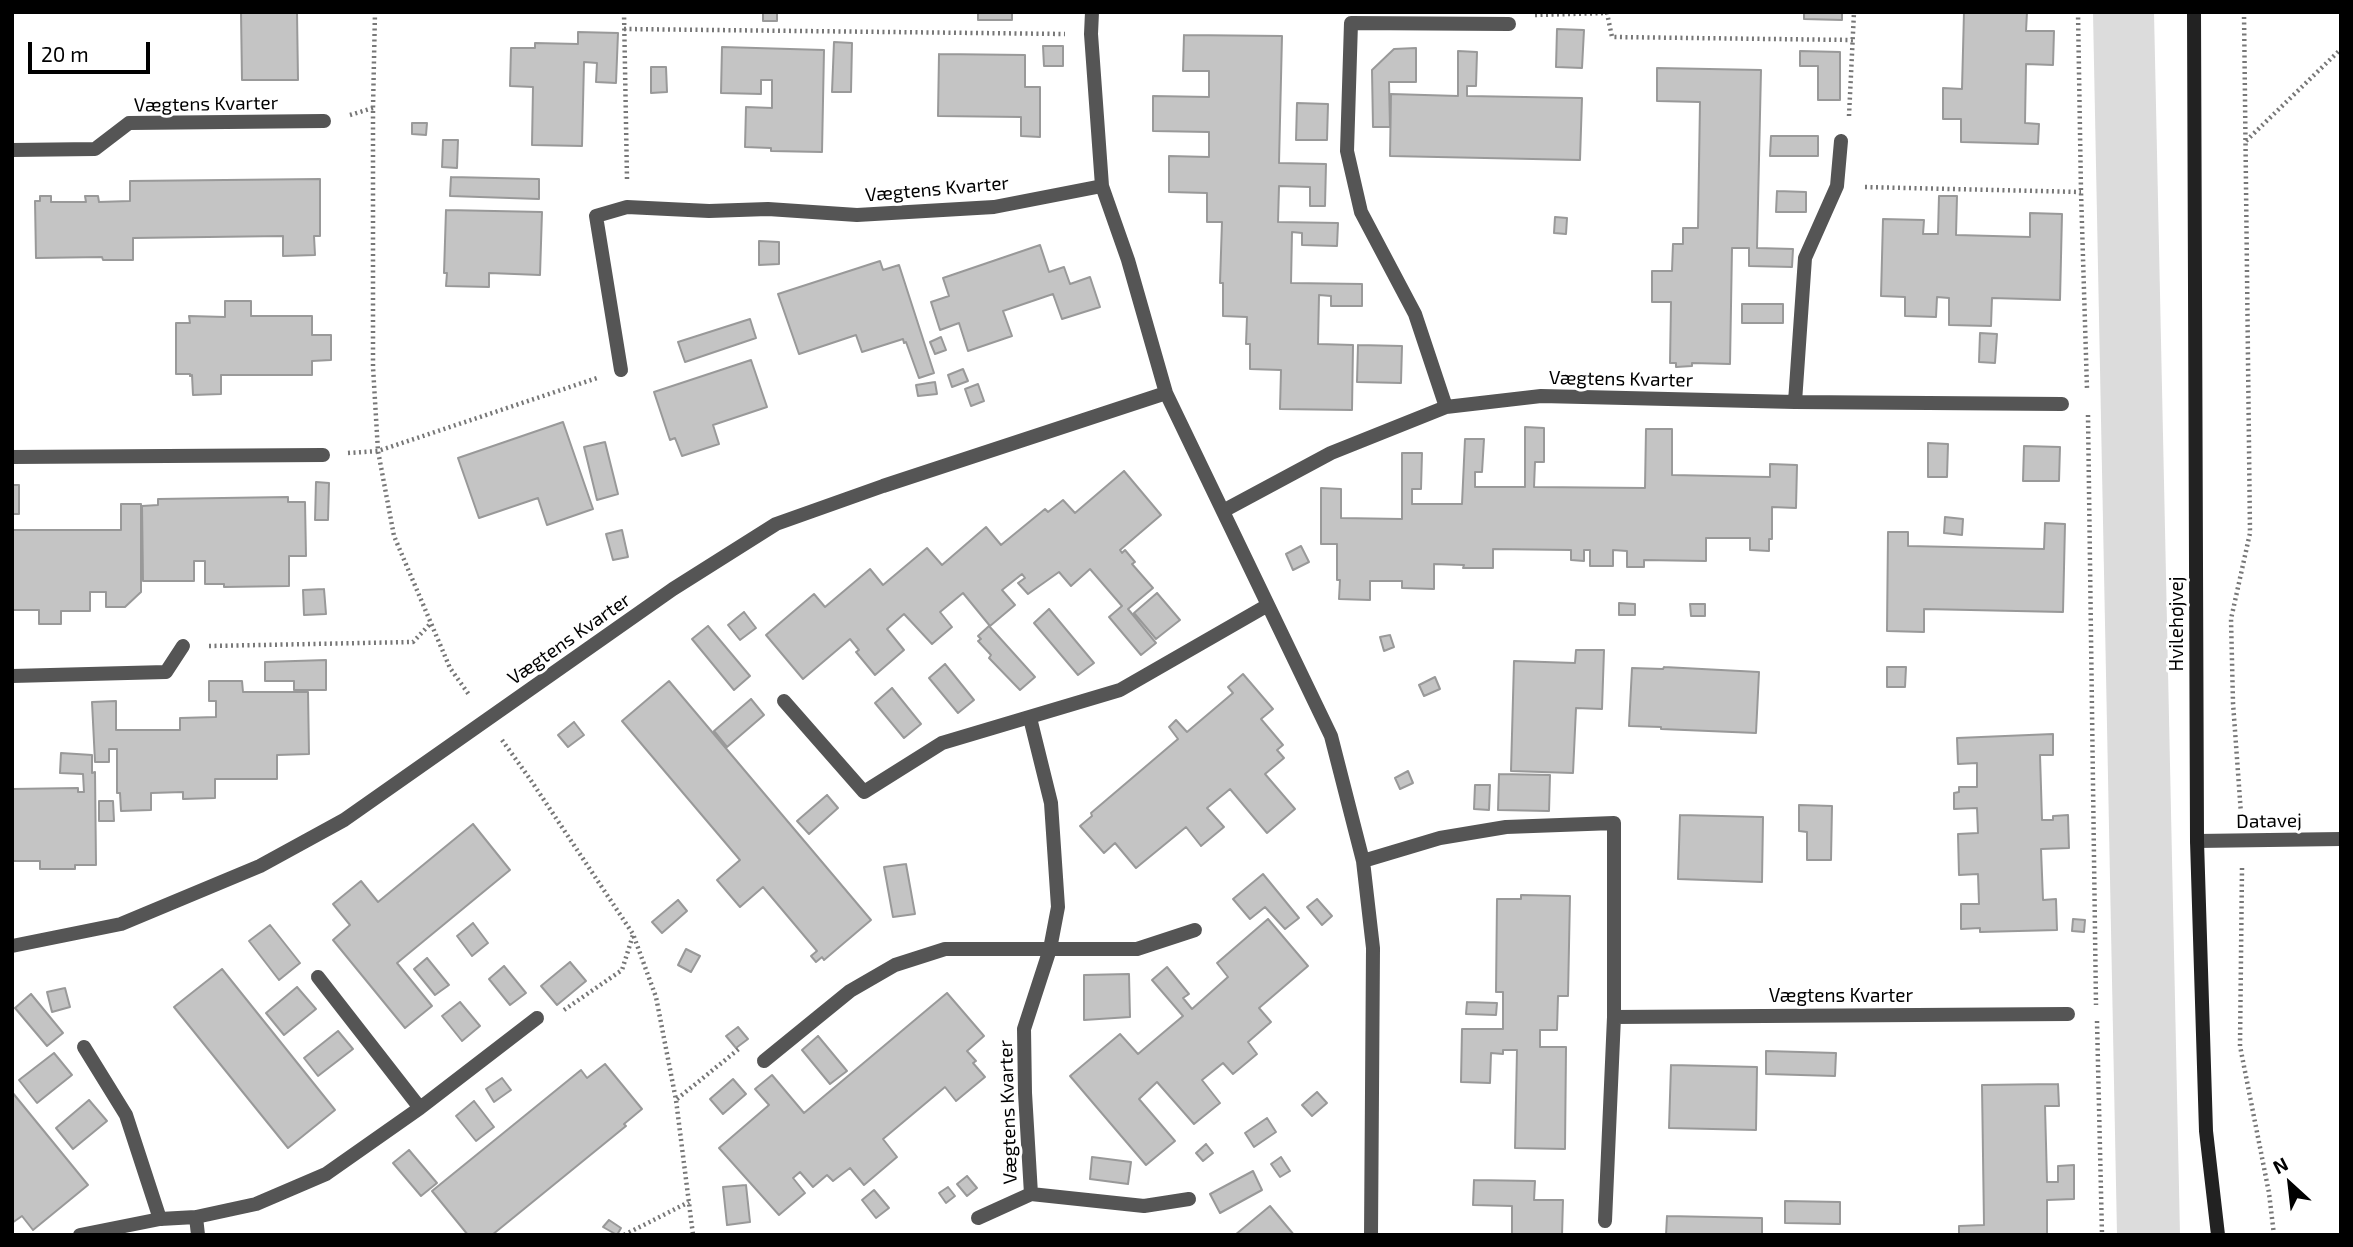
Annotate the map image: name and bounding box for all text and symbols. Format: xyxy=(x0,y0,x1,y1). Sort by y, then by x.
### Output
scale bar xyxy=(32,28,154,72)
text: 20 m xyxy=(41,41,89,66)
street label: Vægtens Kvarter xyxy=(134,91,278,117)
street label: Vægtens Kvarter xyxy=(864,171,1010,207)
street label: Vægtens Kvarter xyxy=(1549,366,1693,392)
street label: Hvilehøjvej xyxy=(2166,577,2188,671)
street label: Vægtens Kvarter xyxy=(503,588,635,690)
street label: Datavej xyxy=(2236,809,2302,833)
street label: Vægtens Kvarter xyxy=(1769,985,1913,1007)
street label: Vægtens Kvarter xyxy=(994,1039,1022,1185)
north arrow xyxy=(2255,1149,2325,1219)
text: N xyxy=(2269,1151,2292,1178)

